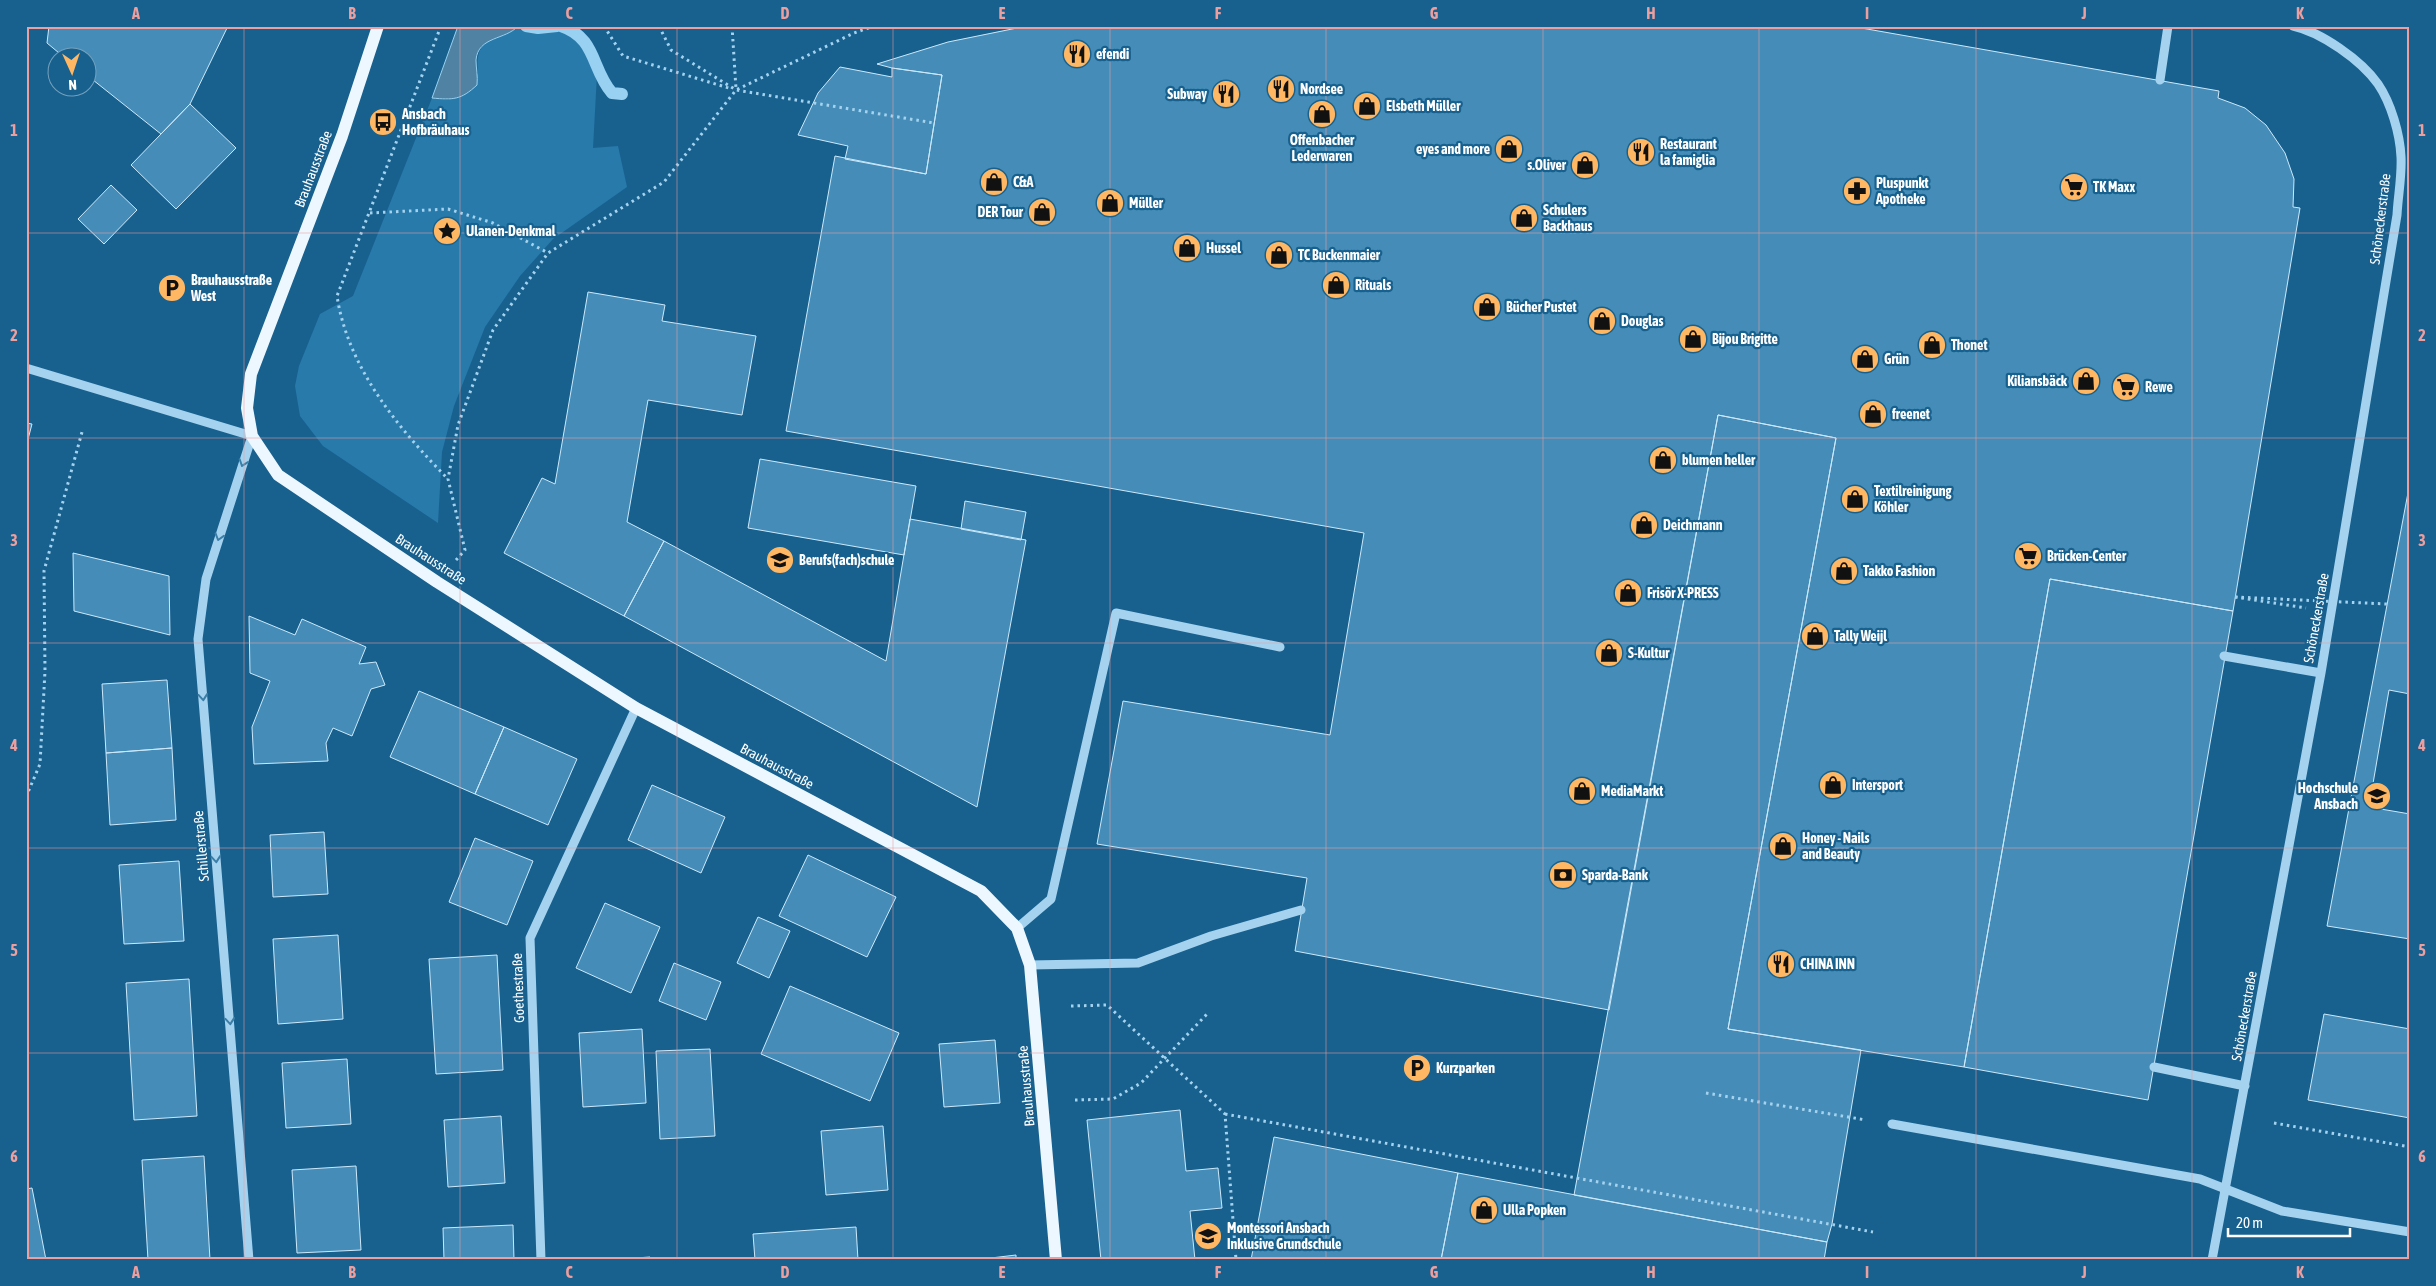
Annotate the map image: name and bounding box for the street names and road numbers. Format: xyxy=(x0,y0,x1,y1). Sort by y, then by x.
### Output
street label: Brauhausstraße xyxy=(291,128,335,210)
street label: Schöneckerstraße xyxy=(2366,173,2394,265)
street label: Brauhausstraße xyxy=(393,530,469,588)
street label: Schöneckerstraße xyxy=(2300,572,2332,664)
street label: Brauhausstraße xyxy=(737,740,817,792)
street label: Schillerstraße xyxy=(190,810,212,882)
street label: Goethestraße xyxy=(509,953,527,1023)
street label: Schöneckerstraße xyxy=(2228,970,2260,1062)
street label: Brauhausstraße xyxy=(1014,1045,1038,1127)

